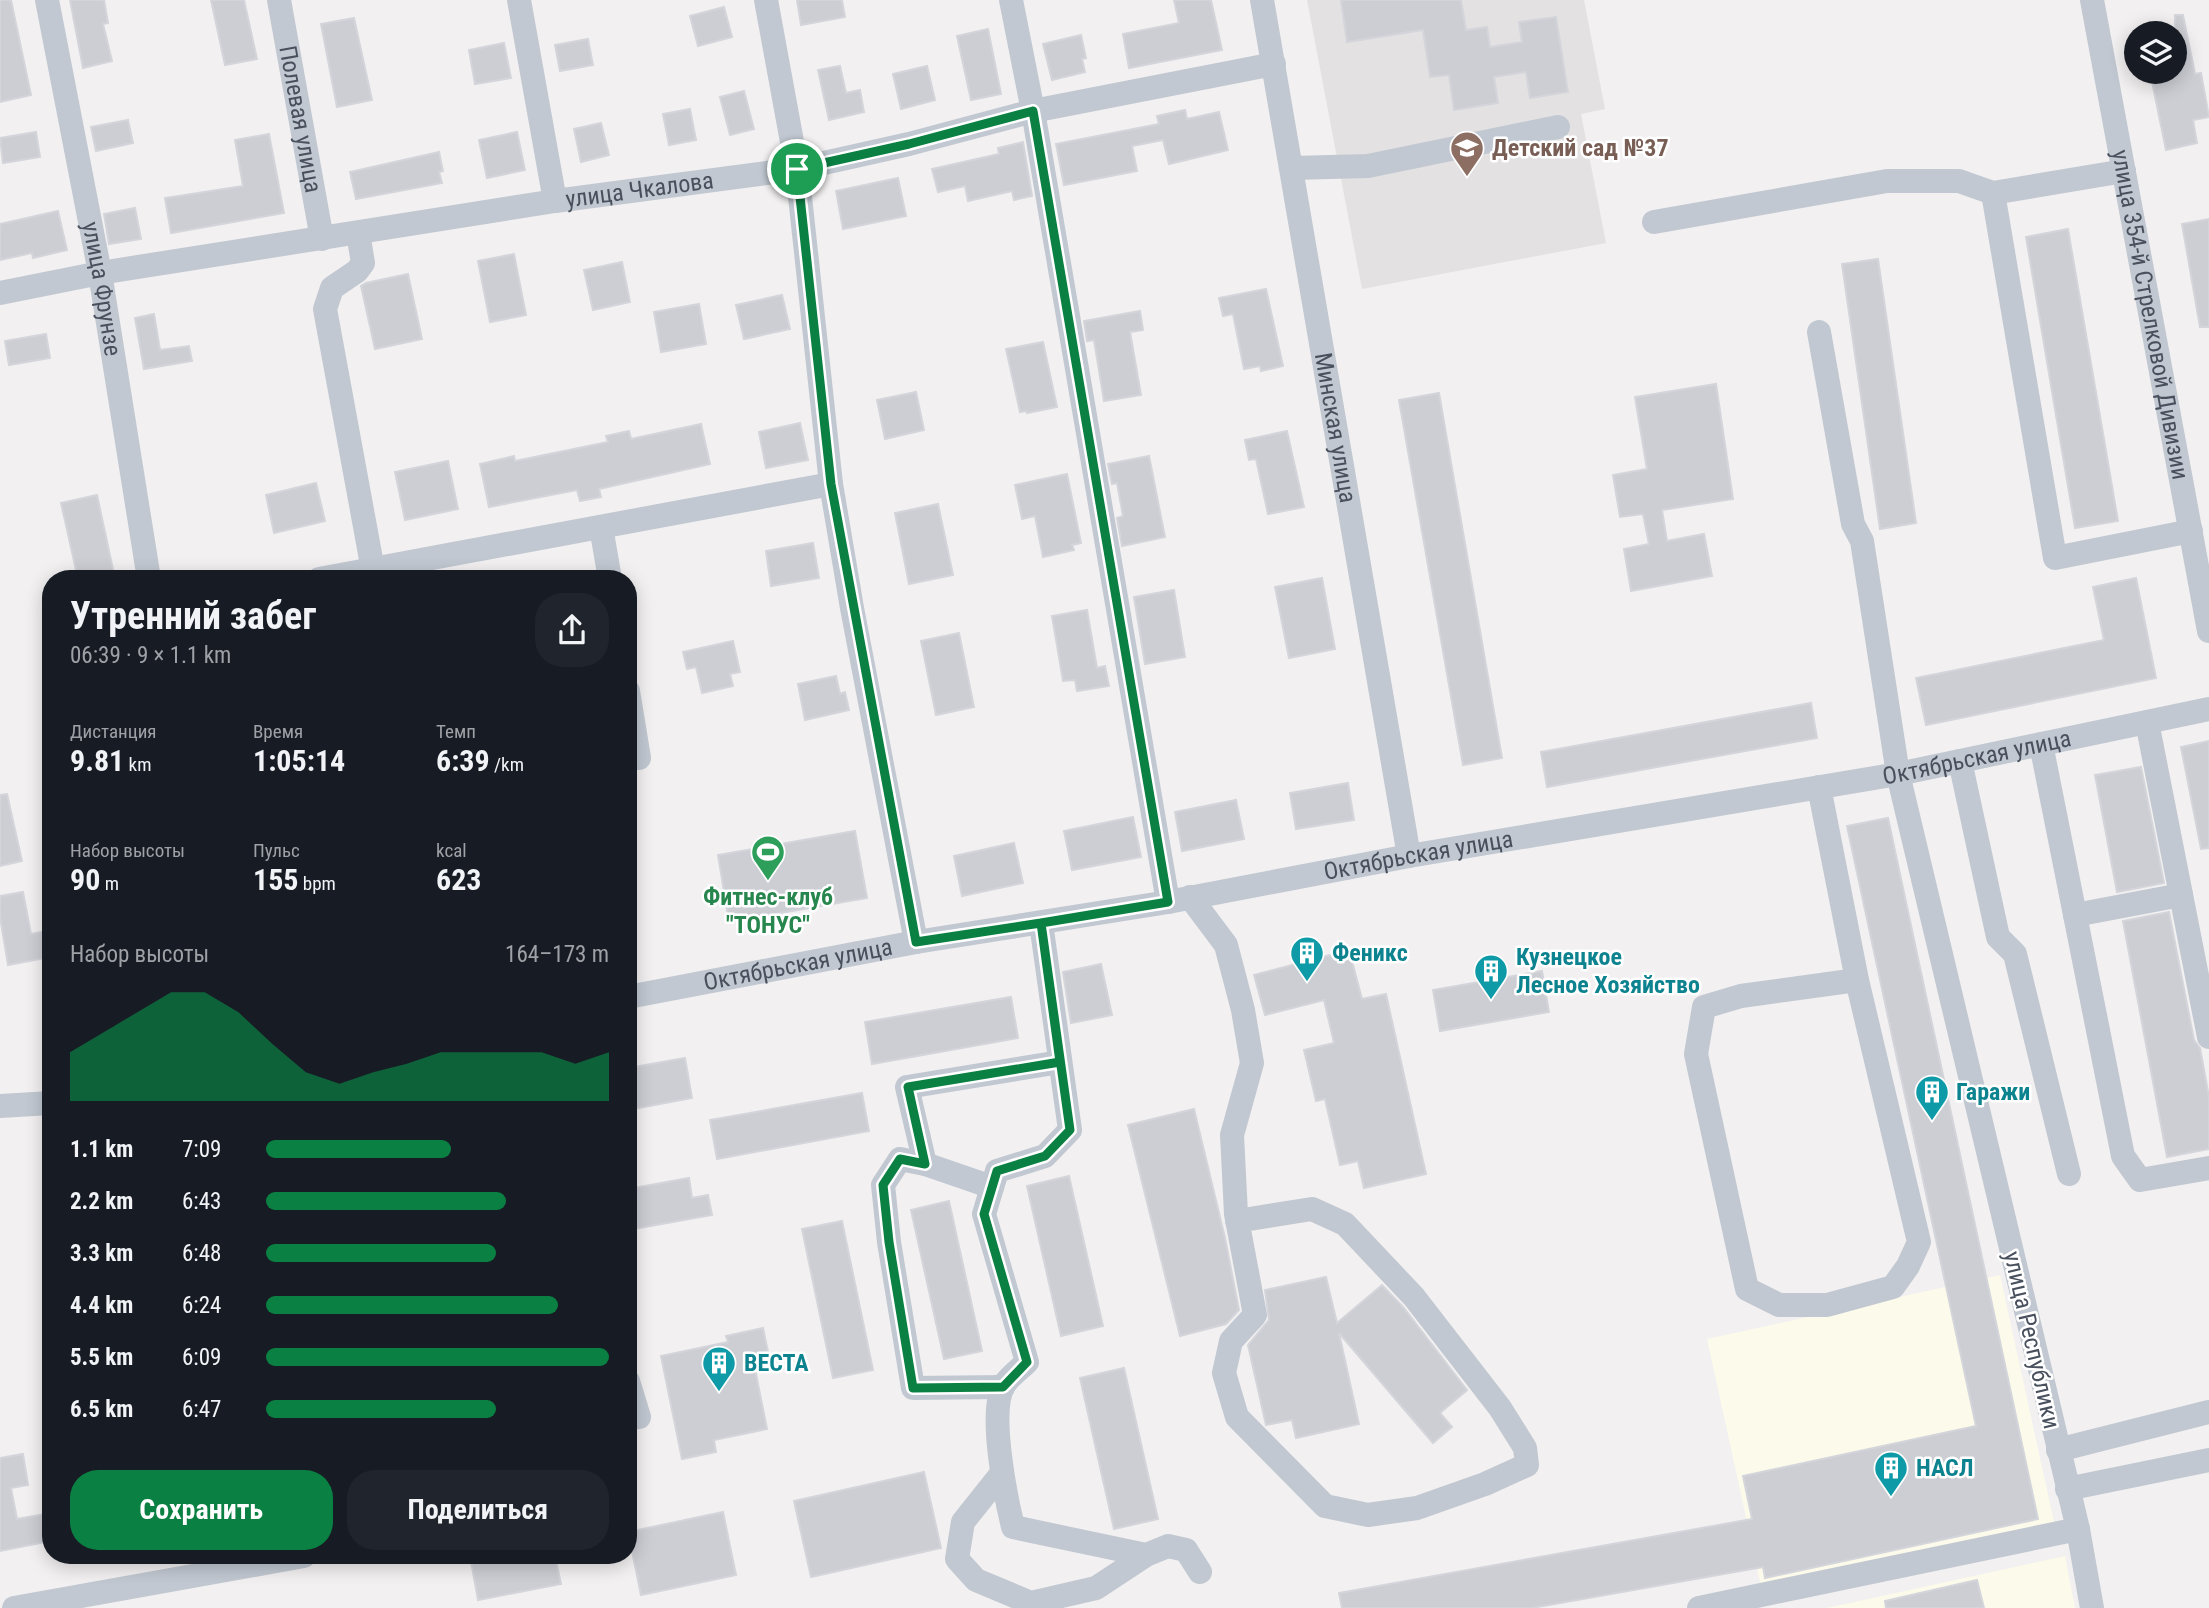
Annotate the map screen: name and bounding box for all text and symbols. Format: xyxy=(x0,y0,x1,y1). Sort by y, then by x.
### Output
map controls xyxy=(2124,21,2187,84)
button: layers xyxy=(2124,21,2187,84)
street label: Полевая улица xyxy=(273,43,327,195)
school or university icon: Детский сад №37 xyxy=(1448,129,1486,178)
place label: Детский сад №37 xyxy=(1492,134,1669,162)
pin xyxy=(767,139,827,199)
street label: улица 354-й Стрелковой Дивизии xyxy=(2106,147,2195,482)
icon: arrive xyxy=(778,150,816,188)
street label: улица Чкалова xyxy=(564,166,715,213)
street label: улица Фрунзе xyxy=(76,219,127,358)
street label: Минская улица xyxy=(1309,351,1362,505)
button: share xyxy=(535,593,609,667)
text: Утренний забег xyxy=(70,594,316,638)
text: 06:39 · 9 × 1.1 km xyxy=(70,642,231,669)
text: Дистанция xyxy=(70,720,157,743)
text: Время xyxy=(253,720,303,743)
text: Темп xyxy=(436,720,476,743)
street label: Октябрьская улица xyxy=(1880,724,2074,790)
text: 9.81 xyxy=(70,743,124,778)
text: 1:05:14 xyxy=(253,743,345,778)
text: 6:39 xyxy=(436,743,490,778)
text: km xyxy=(124,753,151,776)
text: /km xyxy=(490,753,524,776)
street label: Октябрьская улица xyxy=(1321,825,1515,886)
sports icon: Фитнес-клуб "ТОНУС" xyxy=(749,833,787,882)
text: Набор высоты xyxy=(70,839,185,862)
text: Пульс xyxy=(253,839,300,862)
text: kcal xyxy=(436,839,467,862)
text: 90 xyxy=(70,862,100,897)
text: 155 xyxy=(253,862,298,897)
text: 623 xyxy=(436,862,481,897)
text: m xyxy=(100,872,119,895)
text: bpm xyxy=(298,872,336,895)
place label: Фитнес-клуб "ТОНУС" xyxy=(703,883,833,939)
street label: Октябрьская улица xyxy=(701,933,895,996)
building icon: Феникс xyxy=(1288,934,1326,983)
place label: Феникс xyxy=(1332,939,1408,967)
text: Набор высоты xyxy=(70,941,209,968)
text: 164–173 m xyxy=(505,941,609,968)
place label: Кузнецкое Лесное Хозяйство xyxy=(1516,943,1700,999)
building icon: Кузнецкое Лесное Хозяйство xyxy=(1472,952,1510,1001)
building icon: Гаражи xyxy=(1913,1073,1951,1122)
place label: Гаражи xyxy=(1956,1078,2030,1106)
text: 1.1 km xyxy=(70,1136,133,1163)
text: 7:09 xyxy=(182,1136,221,1163)
text: 2.2 km xyxy=(70,1188,133,1215)
text: 6:43 xyxy=(182,1188,221,1215)
text: 3.3 km xyxy=(70,1240,133,1267)
text: 6:48 xyxy=(182,1240,221,1267)
street label: улица Республики xyxy=(1998,1249,2066,1431)
text: 4.4 km xyxy=(70,1292,133,1319)
text: 6:24 xyxy=(182,1292,221,1319)
text: 5.5 km xyxy=(70,1344,133,1371)
text: 6:09 xyxy=(182,1344,221,1371)
building icon: ВЕСТА xyxy=(700,1344,738,1393)
place label: ВЕСТА xyxy=(744,1349,809,1377)
text: 6.5 km xyxy=(70,1396,133,1423)
text: 6:47 xyxy=(182,1396,221,1423)
building icon: НАСЛ xyxy=(1872,1449,1910,1498)
place label: НАСЛ xyxy=(1916,1454,1973,1482)
button: Сохранить xyxy=(70,1470,333,1550)
button: Поделиться xyxy=(347,1470,609,1550)

